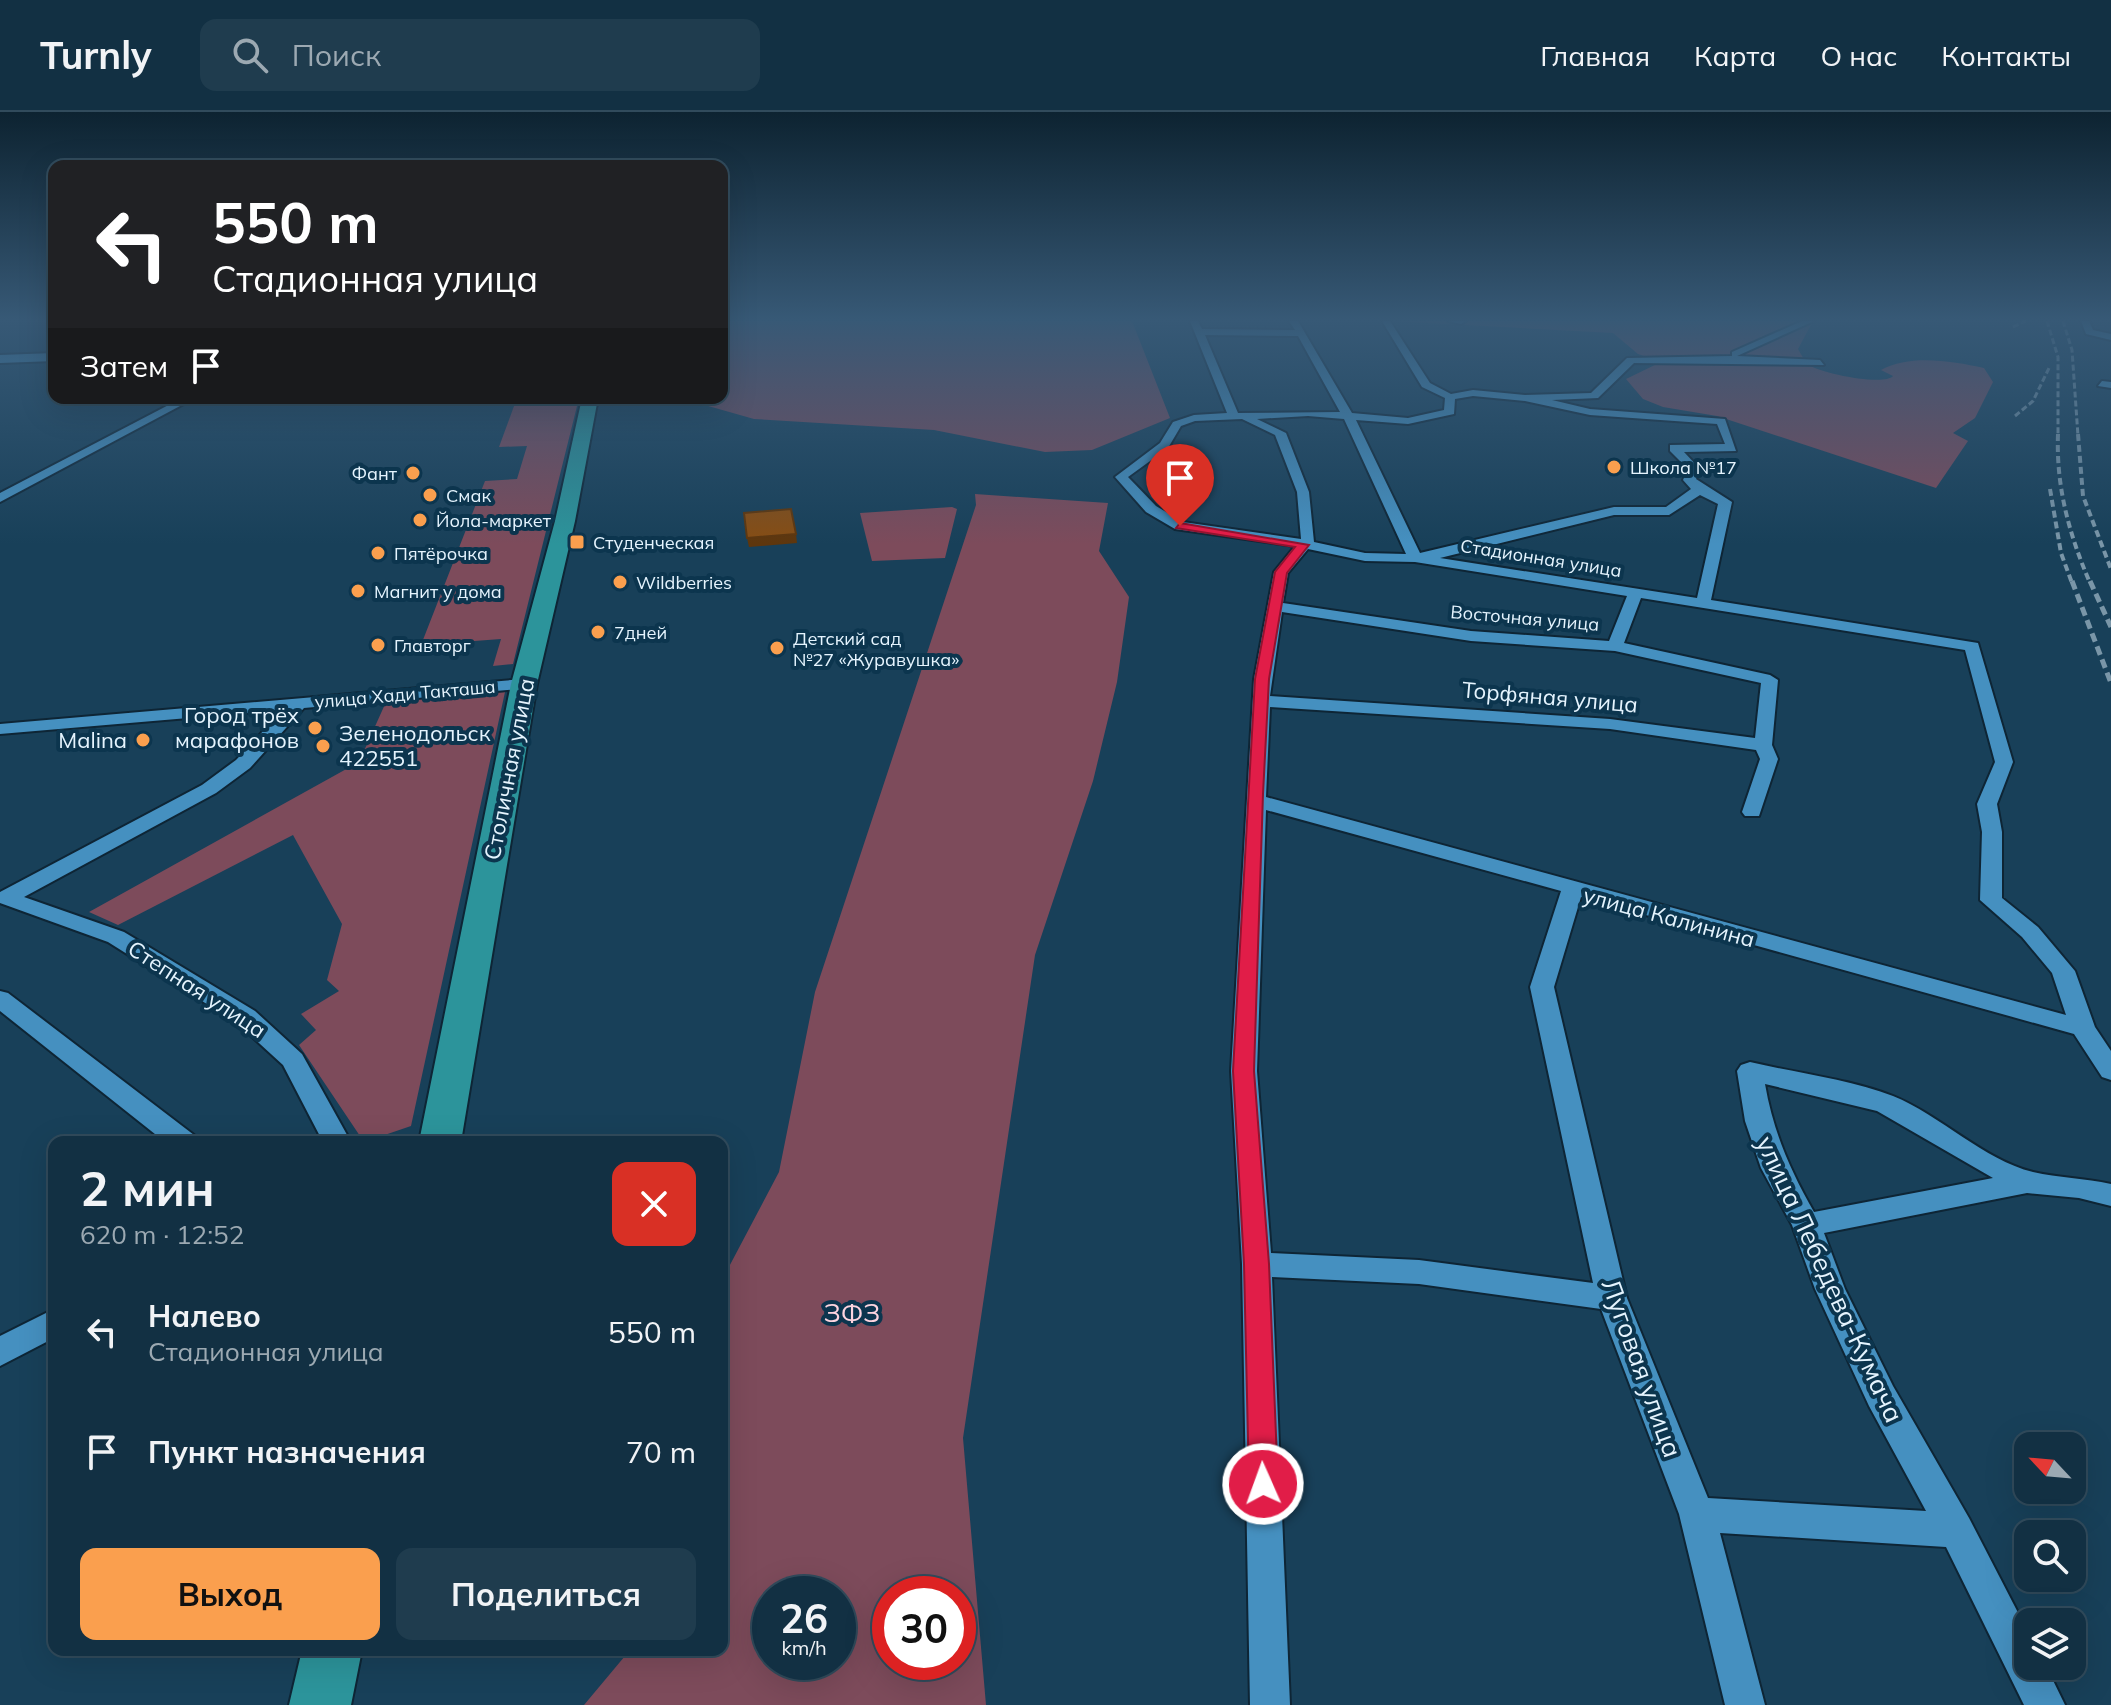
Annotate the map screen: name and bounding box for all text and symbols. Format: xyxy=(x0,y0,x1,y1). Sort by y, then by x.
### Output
search box xyxy=(200,19,760,91)
text: Turnly xyxy=(40,31,152,79)
icon: search xyxy=(228,33,272,77)
text: Поиск xyxy=(292,36,381,74)
text: Главная xyxy=(1540,38,1650,73)
text: Карта xyxy=(1694,38,1776,73)
text: О нас xyxy=(1820,38,1897,73)
text: Контакты xyxy=(1941,38,2071,73)
text: 550 m xyxy=(212,187,379,257)
icon: left xyxy=(80,192,184,296)
text: Стадионная улица xyxy=(212,256,538,301)
icon: arrive xyxy=(184,344,228,388)
text: Затем xyxy=(80,347,168,385)
pin xyxy=(1146,444,1214,526)
icon: arrive xyxy=(1158,456,1202,500)
place label: Школа №17 xyxy=(1630,456,1737,479)
marker: Школа №17 xyxy=(1605,458,1623,476)
place label: Фант xyxy=(351,462,398,485)
marker: Фант xyxy=(404,464,422,482)
place label: Смак xyxy=(446,484,491,507)
marker: Смак xyxy=(421,486,439,504)
place label: Йола-маркет xyxy=(436,509,552,532)
marker: Йола-маркет xyxy=(411,511,429,529)
place label: Студенческая xyxy=(593,531,714,554)
marker: Студенческая xyxy=(568,533,586,551)
street label: Стадионная улица xyxy=(1459,534,1623,582)
place label: Пятёрочка xyxy=(394,542,488,565)
marker: Пятёрочка xyxy=(369,544,387,562)
place label: Wildberries xyxy=(636,571,732,594)
marker: Wildberries xyxy=(611,573,629,591)
place label: Магнит у дома xyxy=(374,580,502,603)
marker: Магнит у дома xyxy=(349,582,367,600)
street label: Восточная улица xyxy=(1450,600,1600,636)
place label: 7дней xyxy=(614,621,667,644)
marker: 7дней xyxy=(589,623,607,641)
place label: Детский сад №27 «Журавушка» xyxy=(793,627,959,671)
place label: Главторг xyxy=(394,634,471,657)
marker: Главторг xyxy=(369,636,387,654)
marker: Детский сад №27 «Журавушка» xyxy=(768,639,786,657)
street label: улица Хади Такташа xyxy=(314,675,496,713)
street label: Торфяная улица xyxy=(1461,675,1639,719)
street label: Столичная улица xyxy=(478,676,540,862)
place label: Город трёх марафонов xyxy=(175,701,299,754)
marker: Город трёх марафонов xyxy=(306,719,324,737)
place label: Зеленодольск 422551 xyxy=(339,719,491,772)
place label: Malina xyxy=(58,726,127,754)
marker: Malina xyxy=(134,731,152,749)
marker: Зеленодольск 422551 xyxy=(314,737,332,755)
street label: улица Калинина xyxy=(1580,881,1758,953)
street label: Степная улица xyxy=(123,934,271,1044)
street label: улица Лебедева-Кумача xyxy=(1749,1130,1911,1428)
text: 2 мин xyxy=(80,1158,215,1218)
button: close xyxy=(612,1162,696,1246)
text: 620 m · 12:52 xyxy=(80,1218,244,1251)
street label: Луговая улица xyxy=(1594,1274,1690,1462)
park label: ЗФЗ xyxy=(824,1296,880,1329)
text: Налево xyxy=(148,1297,261,1335)
icon: left xyxy=(80,1310,124,1354)
text: 550 m xyxy=(608,1313,696,1351)
text: Стадионная улица xyxy=(148,1335,384,1368)
icon: arrive xyxy=(80,1430,124,1474)
north arrow xyxy=(2014,1432,2086,1504)
map controls xyxy=(2014,1432,2086,1680)
text: Пункт назначения xyxy=(148,1433,426,1471)
text: 70 m xyxy=(626,1433,696,1471)
position arrow xyxy=(1221,1442,1305,1526)
button: search xyxy=(2014,1520,2086,1592)
button: Выход xyxy=(80,1548,380,1640)
button: Поделиться xyxy=(396,1548,696,1640)
speed limit sign: 30 xyxy=(872,1576,976,1680)
text: 26 xyxy=(780,1593,828,1643)
button: layers xyxy=(2014,1608,2086,1680)
text: km/h xyxy=(781,1635,827,1660)

